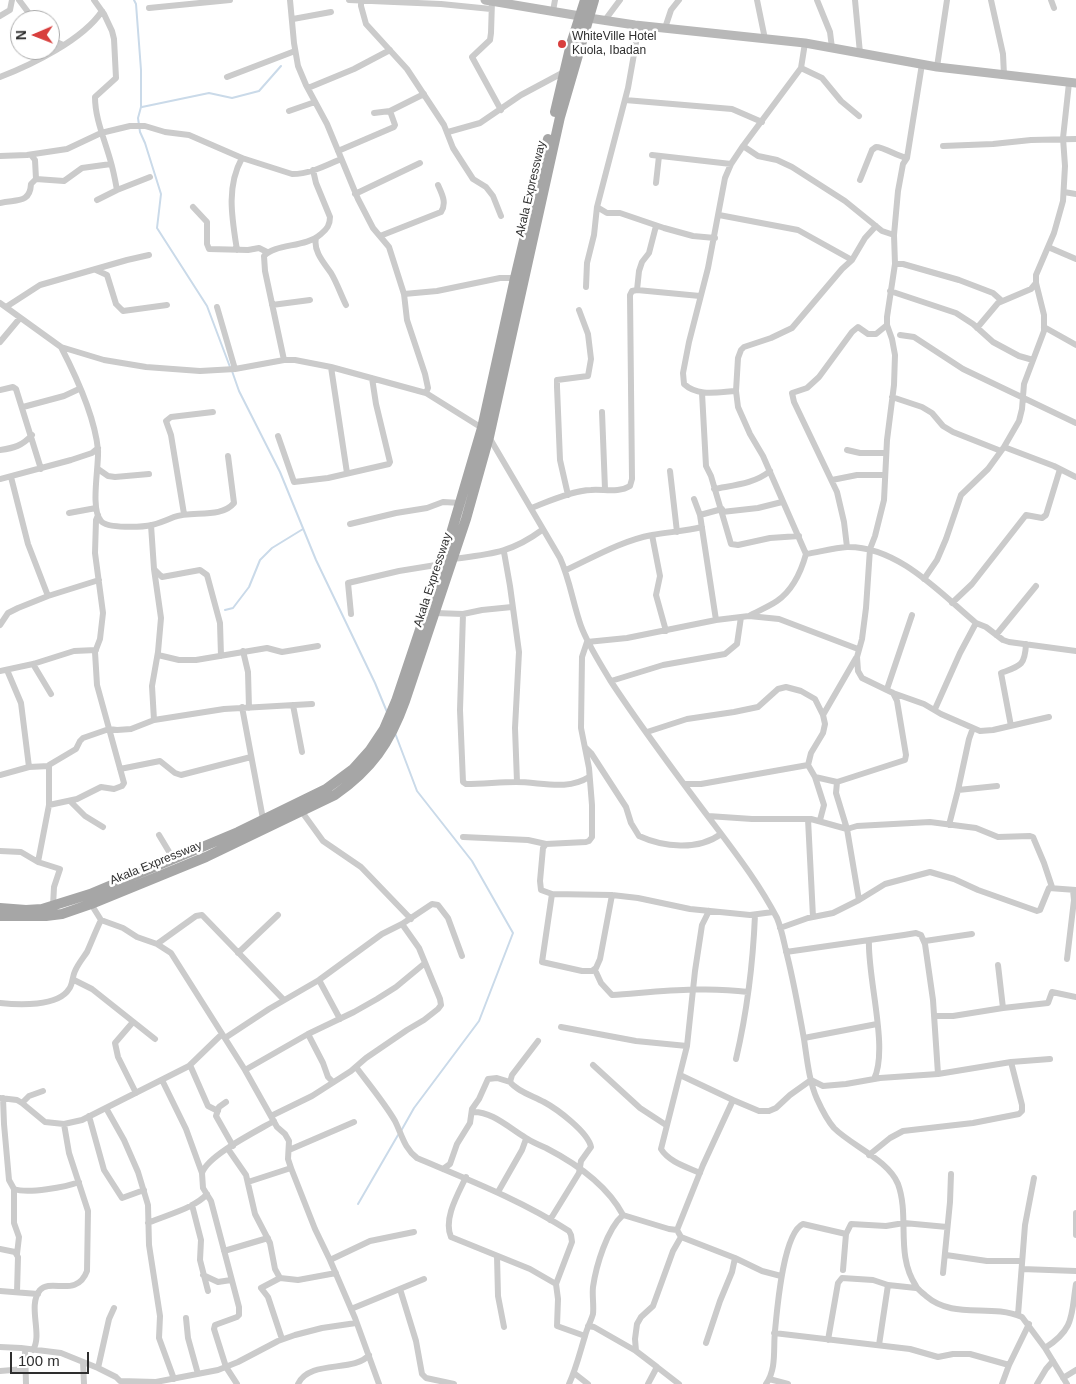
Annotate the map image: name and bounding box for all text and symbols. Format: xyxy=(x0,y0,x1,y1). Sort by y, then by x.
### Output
north arrow xyxy=(10,10,60,60)
text: N xyxy=(13,30,29,40)
place label: WhiteVille Hotel Kuola, Ibadan xyxy=(572,30,656,58)
marker: WhiteVille Hotel Kuola, Ibadan xyxy=(556,38,568,50)
street label: Akala Expressway xyxy=(513,140,549,238)
street label: Akala Expressway xyxy=(411,531,455,629)
street label: Akala Expressway xyxy=(108,838,204,888)
scale bar xyxy=(12,1342,91,1374)
text: 100 m xyxy=(18,1352,60,1369)

